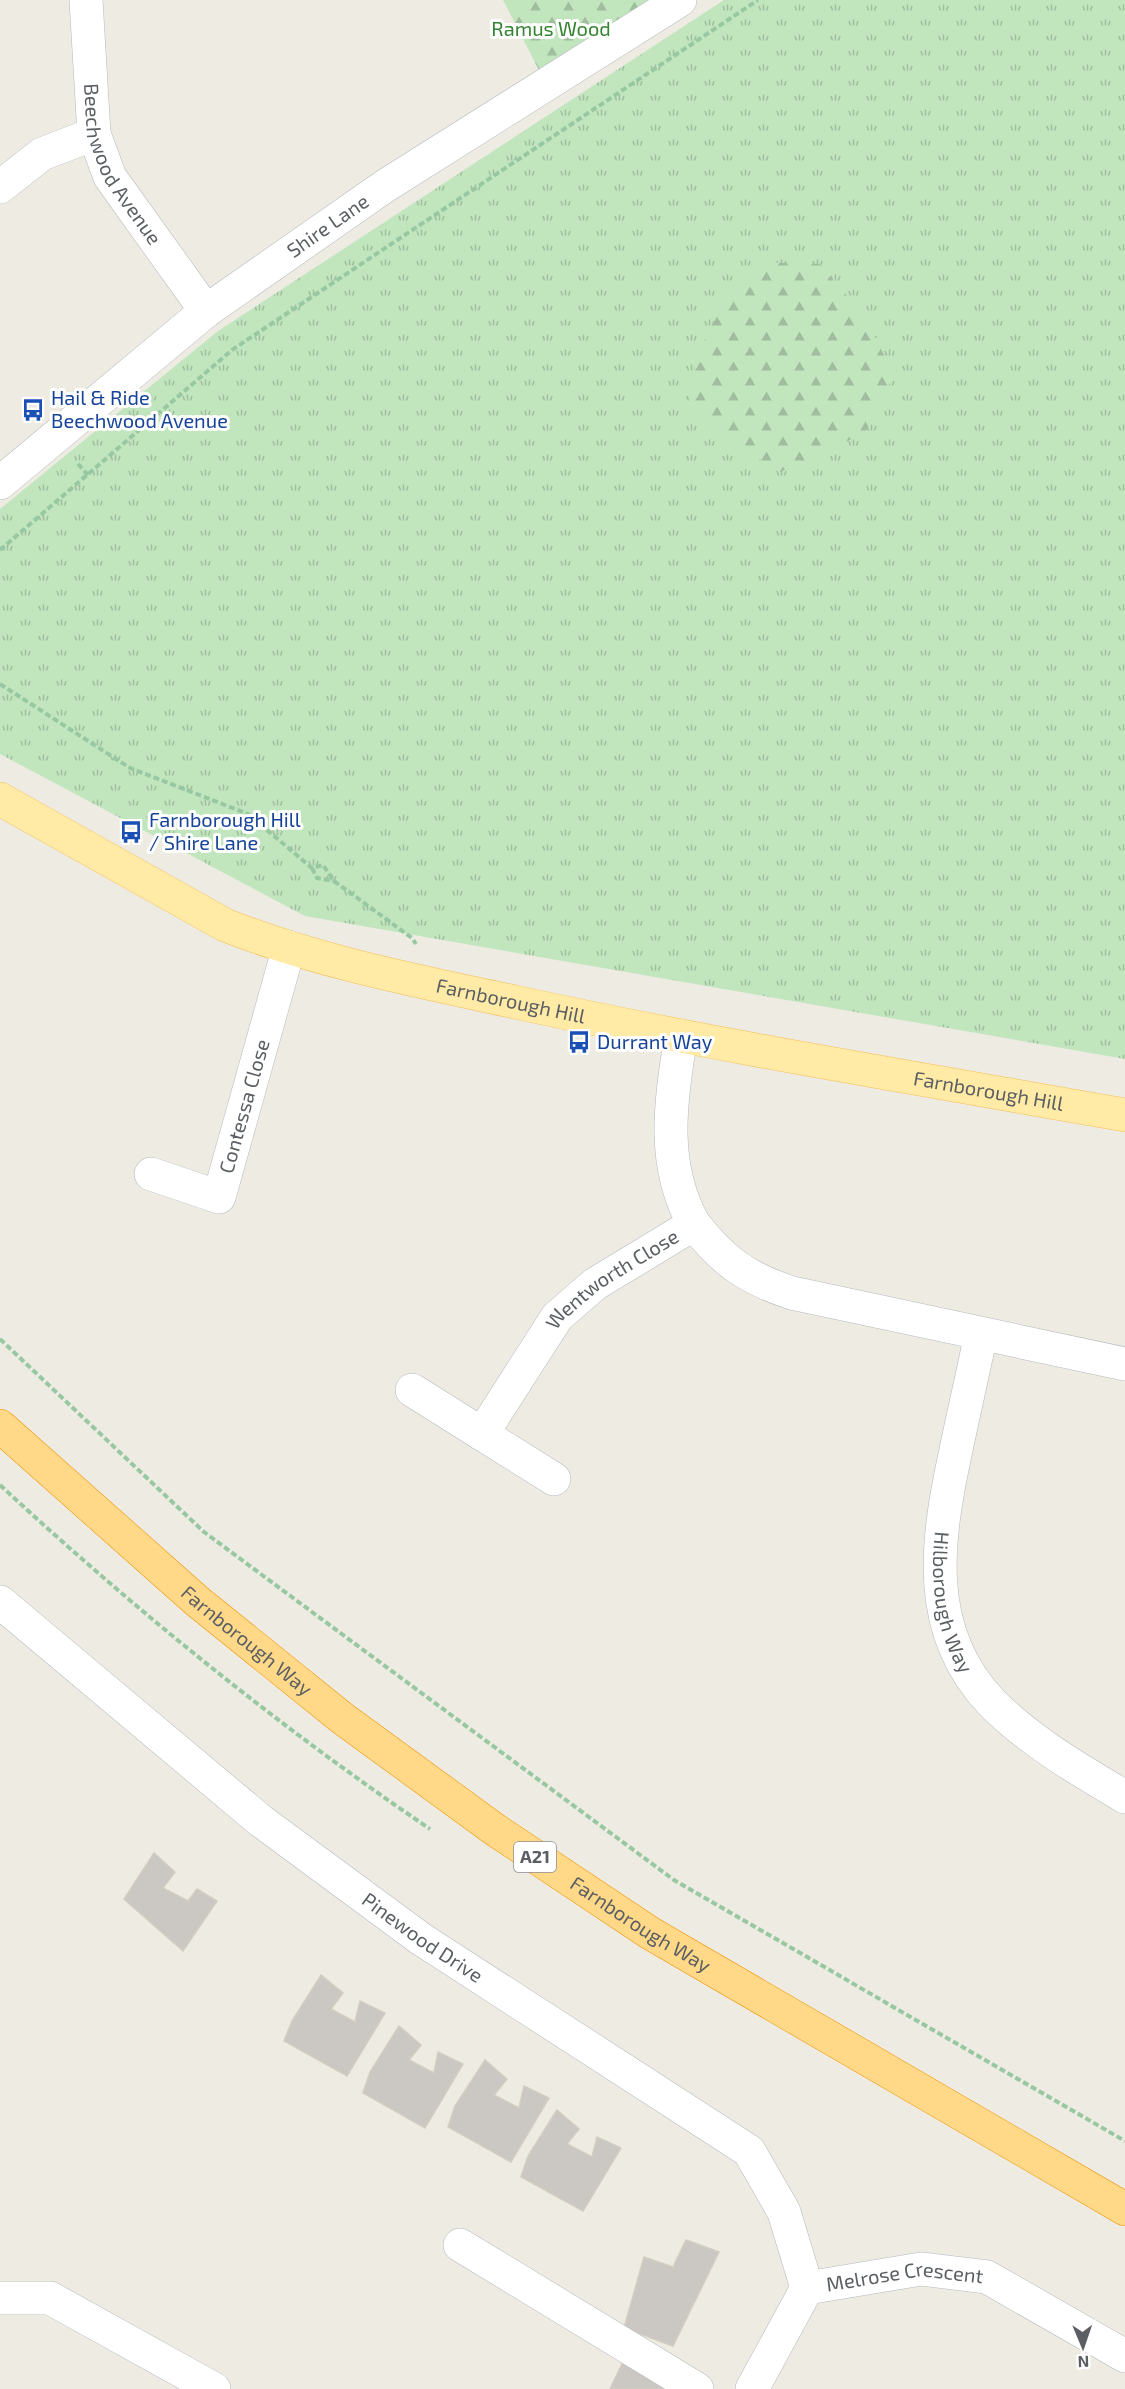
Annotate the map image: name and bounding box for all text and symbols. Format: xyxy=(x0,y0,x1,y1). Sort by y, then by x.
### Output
park label: Ramus Wood xyxy=(491,16,611,40)
street label: Beechwood Avenue xyxy=(80,83,167,249)
street label: Shire Lane xyxy=(282,188,373,262)
place label: Hail & Ride Beechwood Avenue xyxy=(51,385,228,432)
bus stop icon: Hail & Ride Beechwood Avenue xyxy=(20,397,46,423)
place label: Farnborough Hill / Shire Lane xyxy=(149,807,301,854)
bus stop icon: Farnborough Hill / Shire Lane xyxy=(118,819,144,845)
street label: Farnborough Hill xyxy=(434,972,588,1028)
bus stop icon: Durrant Way xyxy=(566,1029,592,1055)
place label: Durrant Way xyxy=(597,1029,713,1053)
street label: Contessa Close xyxy=(213,1036,274,1176)
street label: Farnborough Hill xyxy=(912,1065,1066,1115)
street label: Wentworth Close xyxy=(540,1223,683,1333)
street label: Hilborough Way xyxy=(929,1531,979,1677)
street label: Farnborough Way xyxy=(177,1580,318,1700)
road number: A21 xyxy=(514,1842,556,1872)
street label: Farnborough Way xyxy=(566,1870,716,1977)
street label: Pinewood Drive xyxy=(358,1887,488,1987)
street label: Melrose Crescent xyxy=(824,2256,985,2296)
north arrow xyxy=(1053,2317,1113,2377)
text: N xyxy=(1077,2353,1090,2372)

